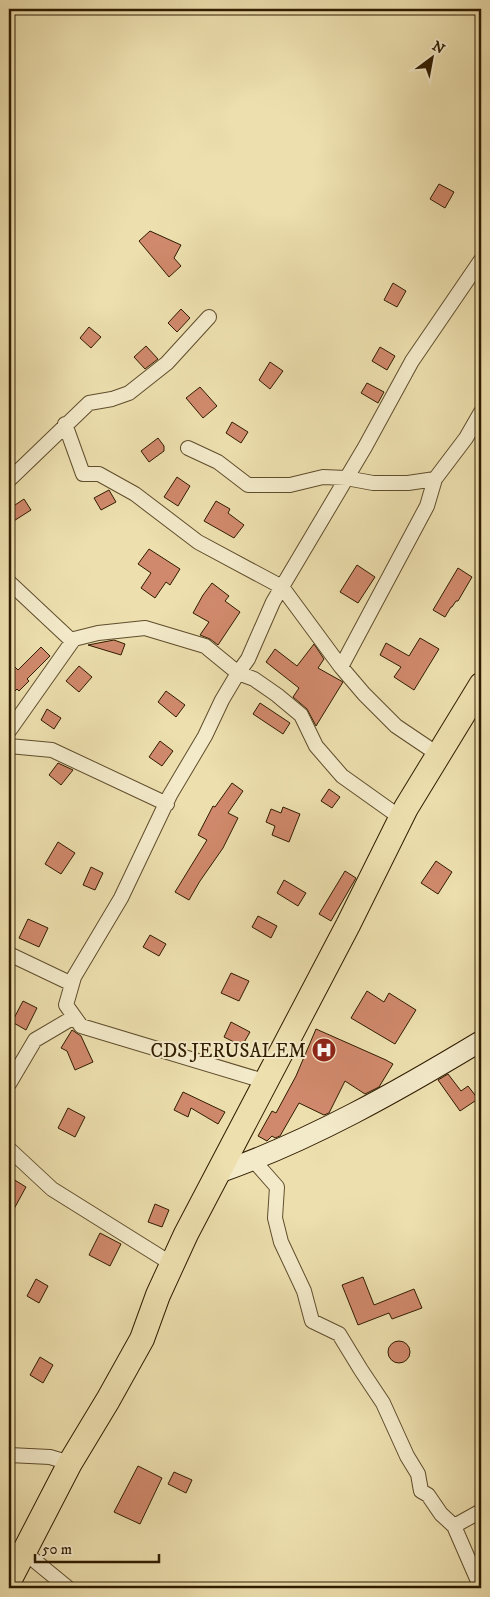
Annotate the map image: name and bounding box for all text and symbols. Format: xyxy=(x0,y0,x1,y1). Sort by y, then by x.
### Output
north arrow xyxy=(408,32,458,82)
text: N xyxy=(429,37,448,59)
hospital icon: CDS JERUSALEM xyxy=(311,1037,337,1063)
place label: CDS JERUSALEM xyxy=(150,1040,306,1063)
scale bar xyxy=(35,1532,159,1564)
text: 50 m xyxy=(42,1540,72,1559)

